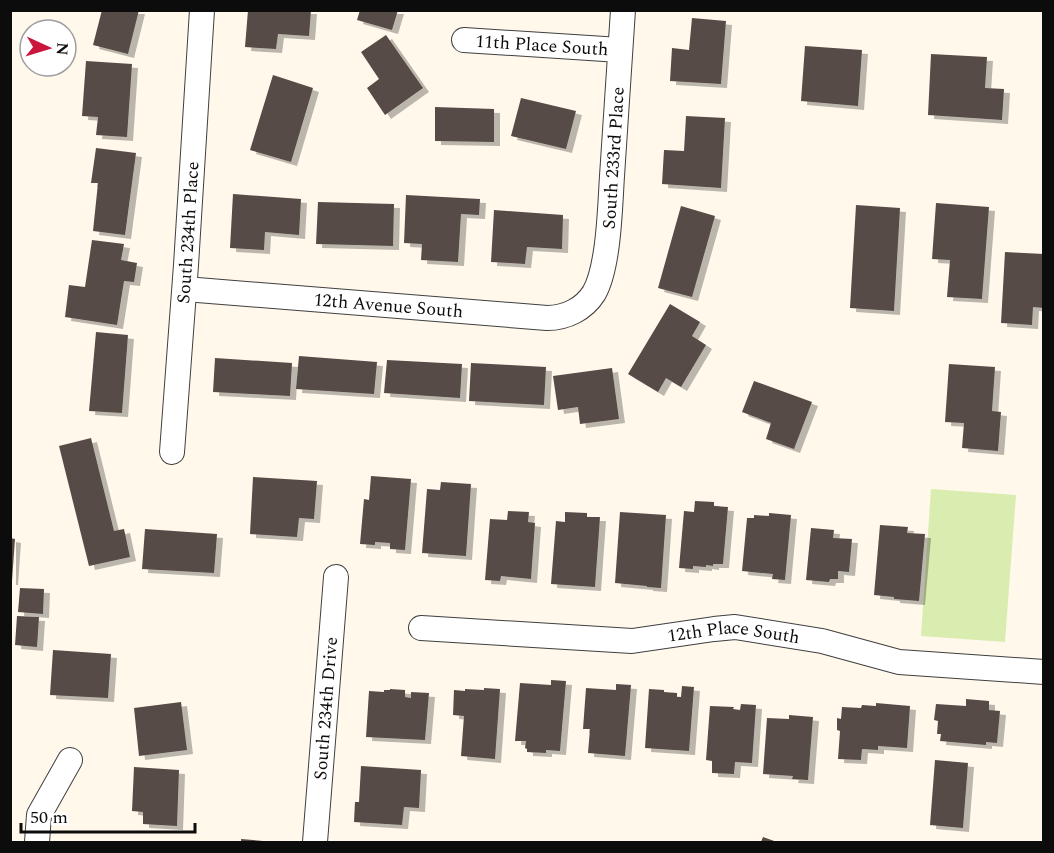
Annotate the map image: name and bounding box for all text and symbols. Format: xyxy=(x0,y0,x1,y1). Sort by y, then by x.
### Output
north arrow xyxy=(18,18,78,78)
street label: 11th Place South xyxy=(474,27,609,63)
text: N xyxy=(50,42,74,56)
street label: South 233rd Place xyxy=(595,86,631,230)
street label: South 234th Place xyxy=(170,161,206,305)
street label: 12th Avenue South xyxy=(313,286,464,325)
street label: 12th Place South xyxy=(666,613,802,651)
street label: South 234th Drive xyxy=(306,636,345,781)
scale bar xyxy=(21,796,195,834)
text: 50 m xyxy=(30,804,68,831)

